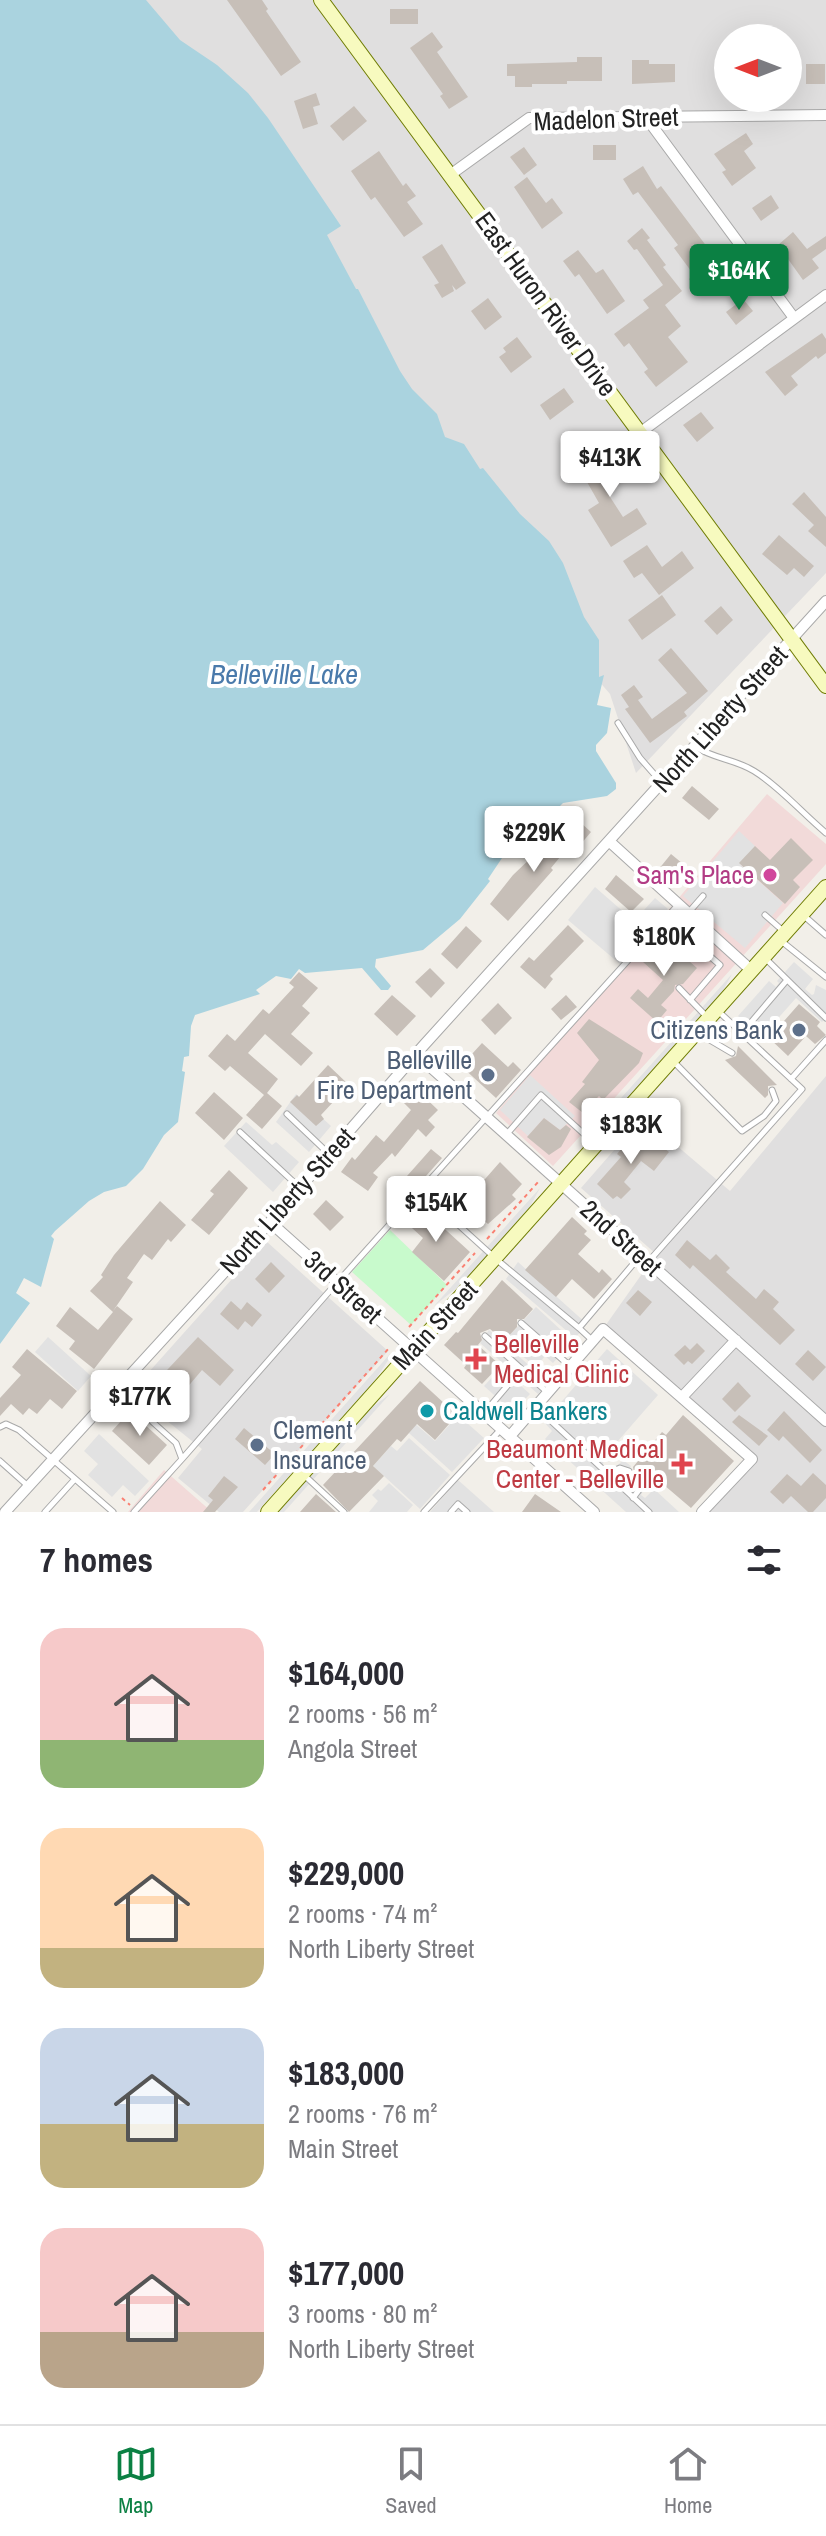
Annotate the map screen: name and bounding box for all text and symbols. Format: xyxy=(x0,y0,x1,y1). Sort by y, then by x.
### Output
north arrow xyxy=(714,24,802,112)
map controls xyxy=(714,24,802,112)
street label: Madelon Street xyxy=(533,98,679,139)
street label: East Huron River Drive xyxy=(467,204,625,403)
pin: $164K xyxy=(683,244,795,312)
text: $164K xyxy=(708,252,770,287)
pin: $413K xyxy=(554,431,666,499)
text: $413K xyxy=(579,439,641,474)
street label: North Liberty Street xyxy=(644,638,795,800)
water label: Belleville Lake xyxy=(210,655,358,693)
pin: $229K xyxy=(478,806,590,874)
text: $229K xyxy=(503,814,565,849)
place label: Sam's Place xyxy=(636,857,754,892)
marker: Sam's Place xyxy=(761,866,779,884)
pin: $180K xyxy=(608,910,720,978)
text: $180K xyxy=(633,918,695,953)
place label: Citizens Bank xyxy=(650,1012,783,1047)
marker: Citizens Bank xyxy=(790,1021,808,1039)
place label: Belleville Fire Department xyxy=(317,1042,472,1107)
marker: Belleville Fire Department xyxy=(479,1066,497,1084)
pin: $183K xyxy=(575,1098,687,1166)
text: $183K xyxy=(600,1106,662,1141)
street label: North Liberty Street xyxy=(211,1120,362,1282)
pin: $154K xyxy=(380,1176,492,1244)
text: $154K xyxy=(405,1184,467,1219)
street label: 2nd Street xyxy=(573,1192,670,1284)
street label: 3rd Street xyxy=(297,1242,390,1331)
street label: Main Street xyxy=(384,1272,485,1377)
place label: Belleville Medical Clinic xyxy=(494,1326,629,1391)
marker: Belleville Medical Clinic xyxy=(465,1348,487,1370)
pin: $177K xyxy=(84,1370,196,1438)
text: $177K xyxy=(109,1378,171,1413)
place label: Caldwell Bankers xyxy=(443,1393,608,1428)
marker: Caldwell Bankers xyxy=(418,1402,436,1420)
place label: Clement Insurance xyxy=(273,1412,367,1477)
place label: Beaumont Medical Center - Belleville xyxy=(486,1431,664,1496)
marker: Clement Insurance xyxy=(248,1436,266,1454)
marker: Beaumont Medical Center - Belleville xyxy=(671,1453,693,1475)
text: 7 homes xyxy=(40,1537,153,1583)
icon: filters xyxy=(742,1538,786,1582)
text: $164,000 xyxy=(288,1650,404,1696)
icon: home xyxy=(104,1660,200,1756)
text: 2 rooms · 56 m² xyxy=(288,1696,437,1731)
text: Angola Street xyxy=(288,1731,417,1766)
text: $229,000 xyxy=(288,1850,404,1896)
icon: home xyxy=(104,1860,200,1956)
text: 2 rooms · 74 m² xyxy=(288,1896,437,1931)
text: North Liberty Street xyxy=(288,1931,474,1966)
text: $183,000 xyxy=(288,2050,404,2096)
icon: home xyxy=(104,2060,200,2156)
text: 2 rooms · 76 m² xyxy=(288,2096,437,2131)
text: Main Street xyxy=(288,2131,398,2166)
text: $177,000 xyxy=(288,2250,404,2296)
icon: home xyxy=(104,2260,200,2356)
text: 3 rooms · 80 m² xyxy=(288,2296,437,2331)
text: North Liberty Street xyxy=(288,2331,474,2366)
tab: Map xyxy=(114,2442,158,2520)
tab: Saved xyxy=(385,2442,437,2520)
tab: Home xyxy=(664,2442,712,2520)

